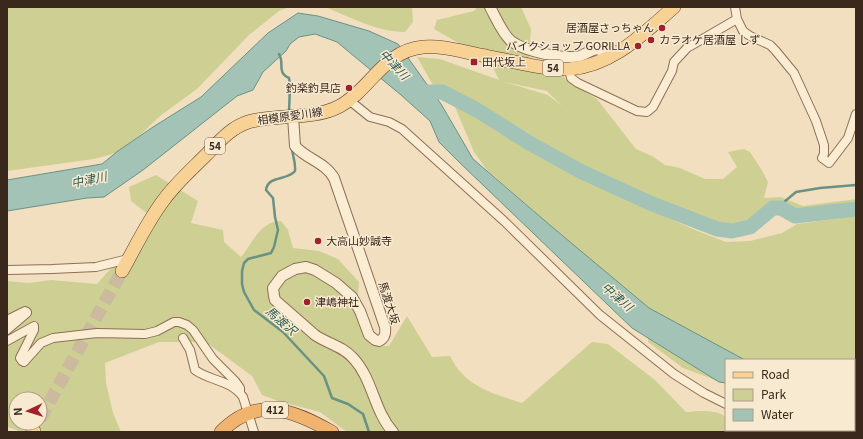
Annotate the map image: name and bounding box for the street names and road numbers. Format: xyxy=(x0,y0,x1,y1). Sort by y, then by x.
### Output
road number: 54 xyxy=(543,60,563,76)
street label: 相模原愛川線 xyxy=(256,102,324,128)
road number: 54 xyxy=(205,138,225,154)
street label: 馬渡大坂 xyxy=(376,279,404,326)
road number: 412 xyxy=(262,402,288,418)

